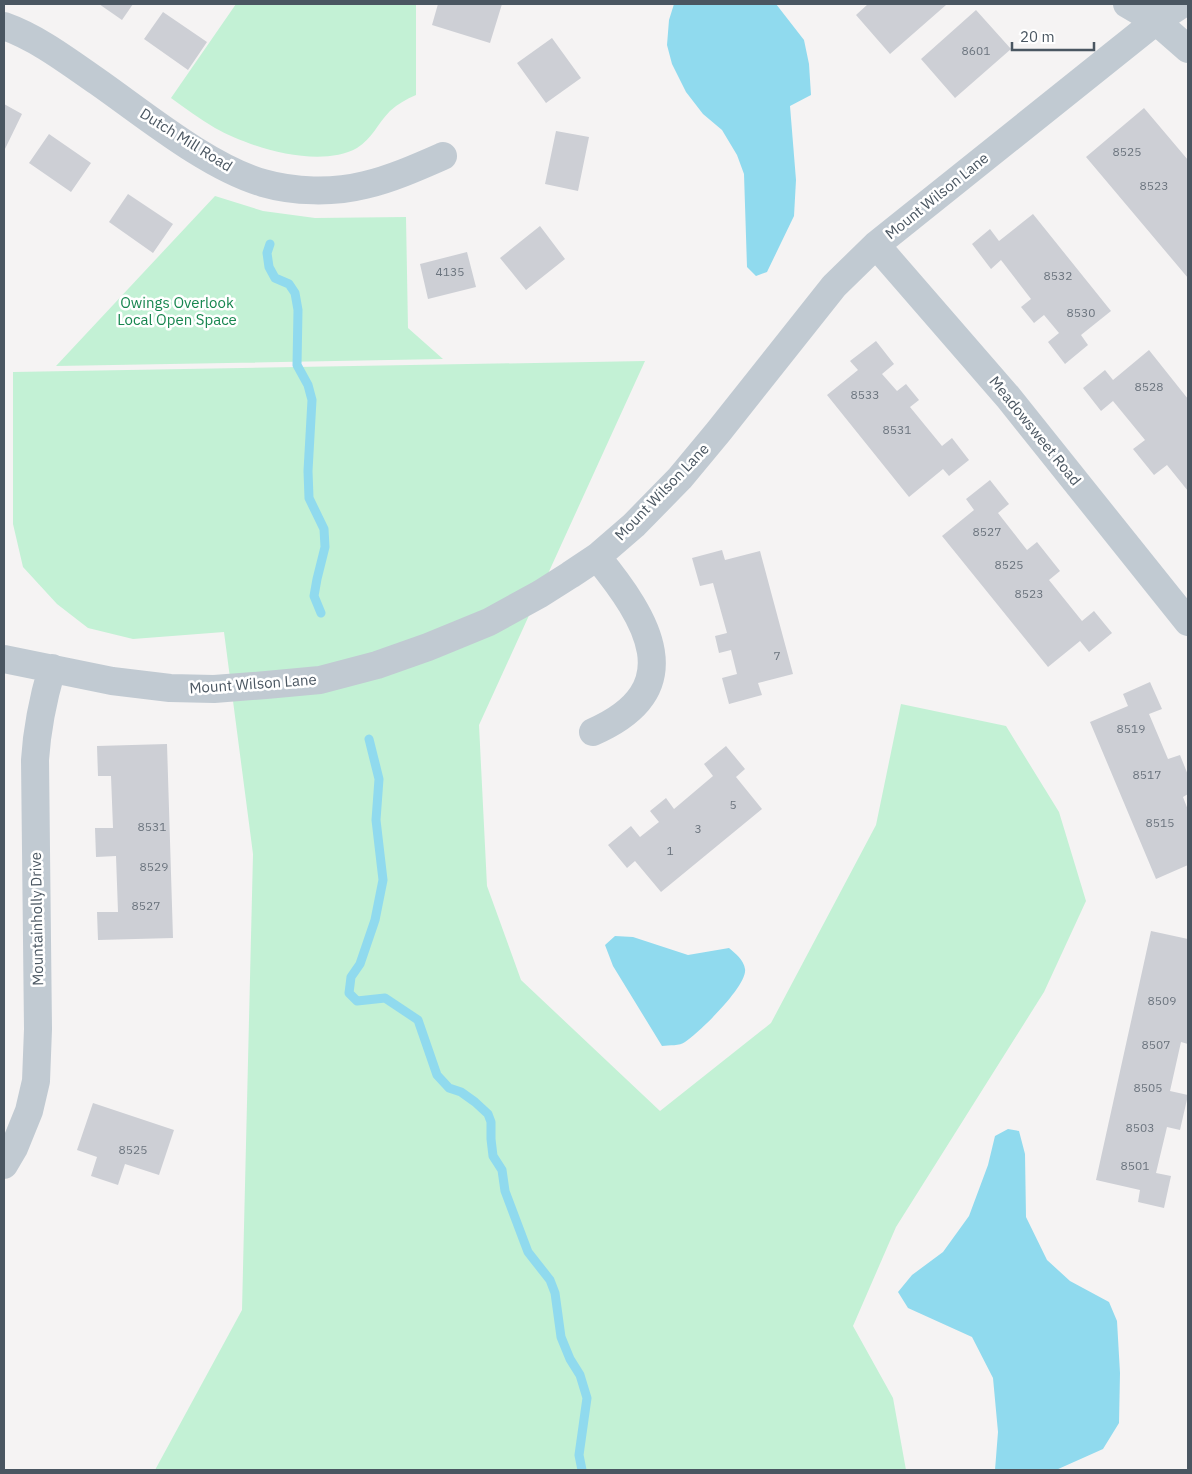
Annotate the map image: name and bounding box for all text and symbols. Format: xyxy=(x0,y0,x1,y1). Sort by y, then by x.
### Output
scale bar xyxy=(1012,20,1094,52)
text: 20 m xyxy=(1020,27,1055,46)
house number: 8601 xyxy=(962,43,990,58)
street label: Dutch Mill Road xyxy=(137,104,236,176)
house number: 8525 xyxy=(1113,144,1141,159)
street label: Mount Wilson Lane xyxy=(881,148,992,243)
house number: 8523 xyxy=(1140,178,1168,193)
house number: 4135 xyxy=(436,264,464,279)
house number: 8532 xyxy=(1044,268,1072,283)
park label: Owings Overlook Local Open Space xyxy=(117,293,237,329)
house number: 8530 xyxy=(1067,305,1095,320)
street label: Meadowsweet Road xyxy=(985,372,1085,489)
house number: 8528 xyxy=(1135,379,1163,394)
house number: 8533 xyxy=(851,387,879,402)
house number: 8531 xyxy=(883,422,911,437)
street label: Mount Wilson Lane xyxy=(610,439,713,544)
house number: 8527 xyxy=(973,524,1001,539)
house number: 8525 xyxy=(995,557,1023,572)
house number: 8523 xyxy=(1015,586,1043,601)
house number: 7 xyxy=(773,648,781,663)
street label: Mount Wilson Lane xyxy=(189,670,317,697)
house number: 8519 xyxy=(1117,721,1145,736)
house number: 8517 xyxy=(1133,767,1161,782)
house number: 5 xyxy=(729,797,737,812)
house number: 8515 xyxy=(1146,815,1174,830)
house number: 8531 xyxy=(138,819,166,834)
house number: 3 xyxy=(694,821,702,836)
house number: 1 xyxy=(666,843,674,858)
street label: Mountainholly Drive xyxy=(26,852,47,986)
house number: 8529 xyxy=(140,859,168,874)
house number: 8527 xyxy=(132,898,160,913)
house number: 8509 xyxy=(1148,993,1176,1008)
house number: 8507 xyxy=(1142,1037,1170,1052)
house number: 8505 xyxy=(1134,1080,1162,1095)
house number: 8503 xyxy=(1126,1120,1154,1135)
house number: 8525 xyxy=(119,1142,147,1157)
house number: 8501 xyxy=(1121,1158,1149,1173)

